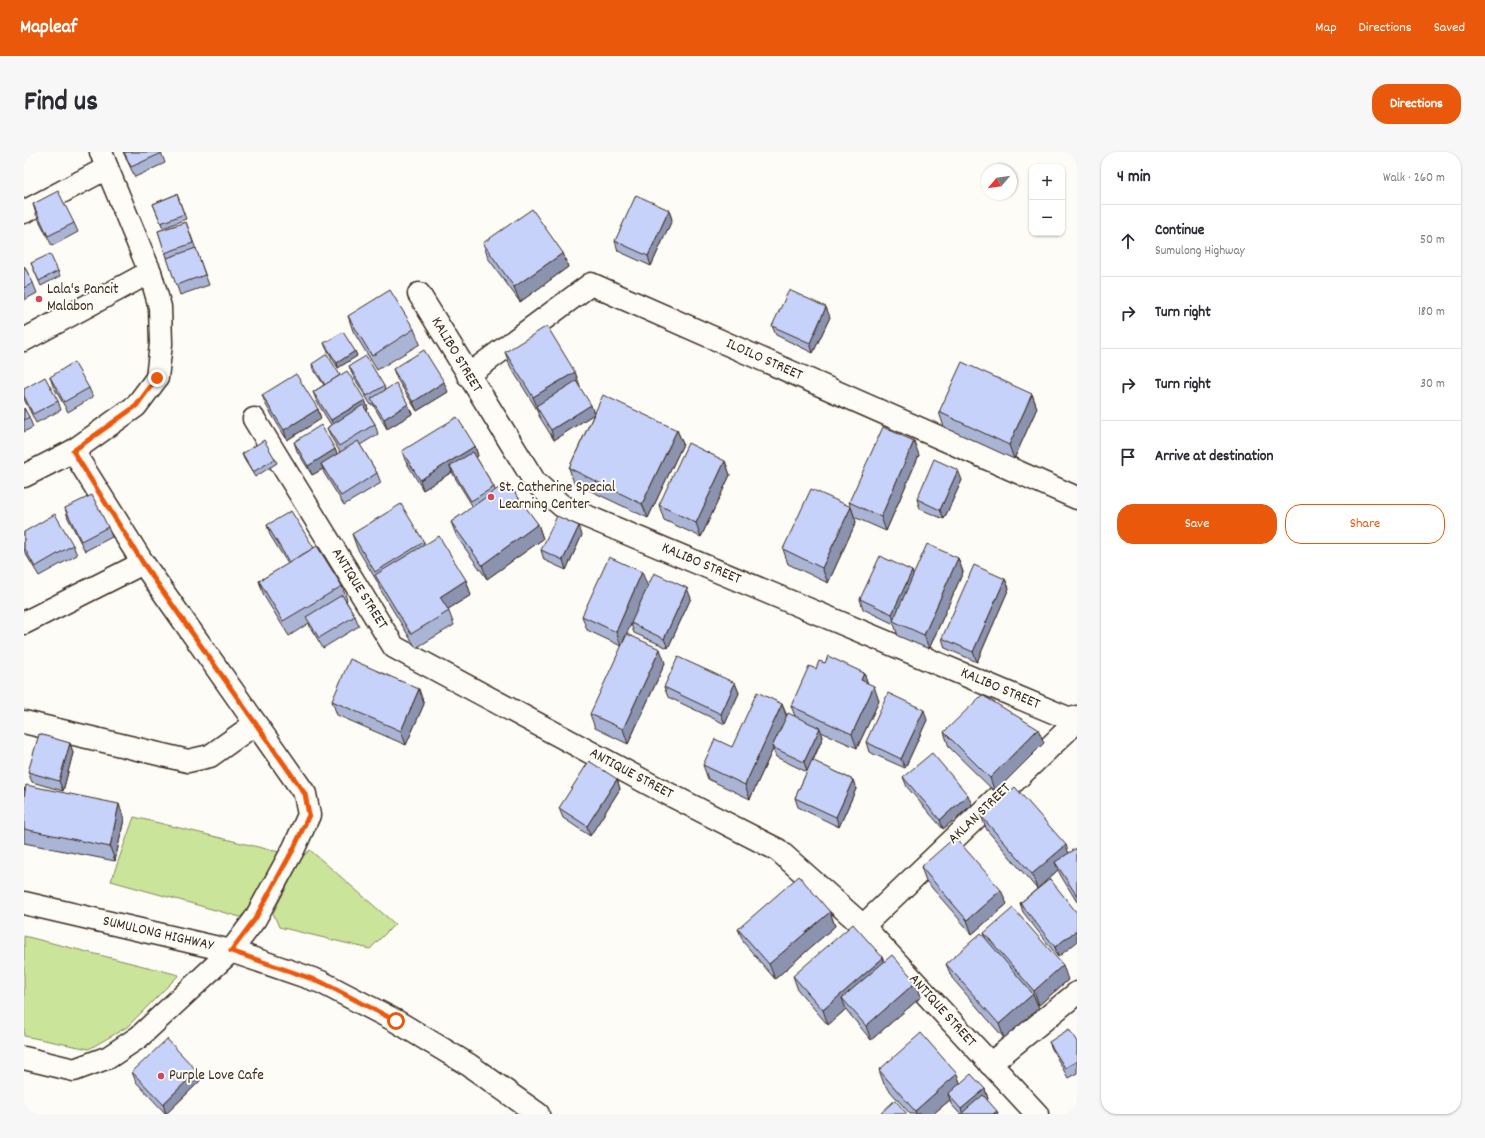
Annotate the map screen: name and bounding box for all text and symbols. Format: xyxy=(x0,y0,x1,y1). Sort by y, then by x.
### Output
text: Mapleaf xyxy=(20,15,77,42)
text: Map xyxy=(1315,18,1337,38)
text: Directions xyxy=(1359,18,1412,38)
text: Saved xyxy=(1434,18,1465,38)
text: Find us xyxy=(24,84,98,124)
button: Directions xyxy=(1372,84,1461,124)
north arrow xyxy=(981,164,1017,200)
map controls xyxy=(1029,164,1065,236)
button: + xyxy=(1029,164,1065,200)
text: 4 min xyxy=(1117,166,1151,190)
text: Walk · 260 m xyxy=(1383,169,1445,188)
button: − xyxy=(1029,200,1065,236)
text: Continue xyxy=(1155,220,1204,242)
icon: ahead xyxy=(1117,230,1139,252)
text: 50 m xyxy=(1420,231,1445,250)
text: Sumulong Highway xyxy=(1155,242,1245,261)
place label: Lala's Pancit Malabon xyxy=(47,279,119,318)
marker: Lala's Pancit Malabon xyxy=(34,294,44,304)
icon: right xyxy=(1117,302,1139,324)
text: Turn right xyxy=(1155,302,1211,324)
text: 180 m xyxy=(1418,303,1445,322)
street label: KALIBO STREET xyxy=(425,313,487,397)
street label: ILOILO STREET xyxy=(722,333,806,387)
route end xyxy=(148,369,166,387)
icon: right xyxy=(1117,374,1139,396)
text: Turn right xyxy=(1155,374,1211,396)
text: 30 m xyxy=(1420,375,1445,394)
icon: arrive xyxy=(1117,446,1139,468)
text: Arrive at destination xyxy=(1155,446,1273,468)
place label: St. Catherine Special Learning Center xyxy=(499,477,616,516)
marker: St. Catherine Special Learning Center xyxy=(486,492,496,502)
button: Save xyxy=(1117,504,1277,544)
button: Share xyxy=(1285,504,1445,544)
street label: KALIBO STREET xyxy=(658,537,744,591)
street label: ANTIQUE STREET xyxy=(325,544,393,634)
street label: KALIBO STREET xyxy=(957,662,1043,716)
street label: ANTIQUE STREET xyxy=(585,743,677,805)
street label: AKLAN STREET xyxy=(944,778,1016,850)
street label: SUMULONG HIGHWAY xyxy=(101,911,216,958)
street label: ANTIQUE STREET xyxy=(903,969,981,1053)
route start xyxy=(387,1012,405,1030)
place label: Purple Love Cafe xyxy=(169,1065,264,1087)
marker: Purple Love Cafe xyxy=(156,1071,166,1081)

